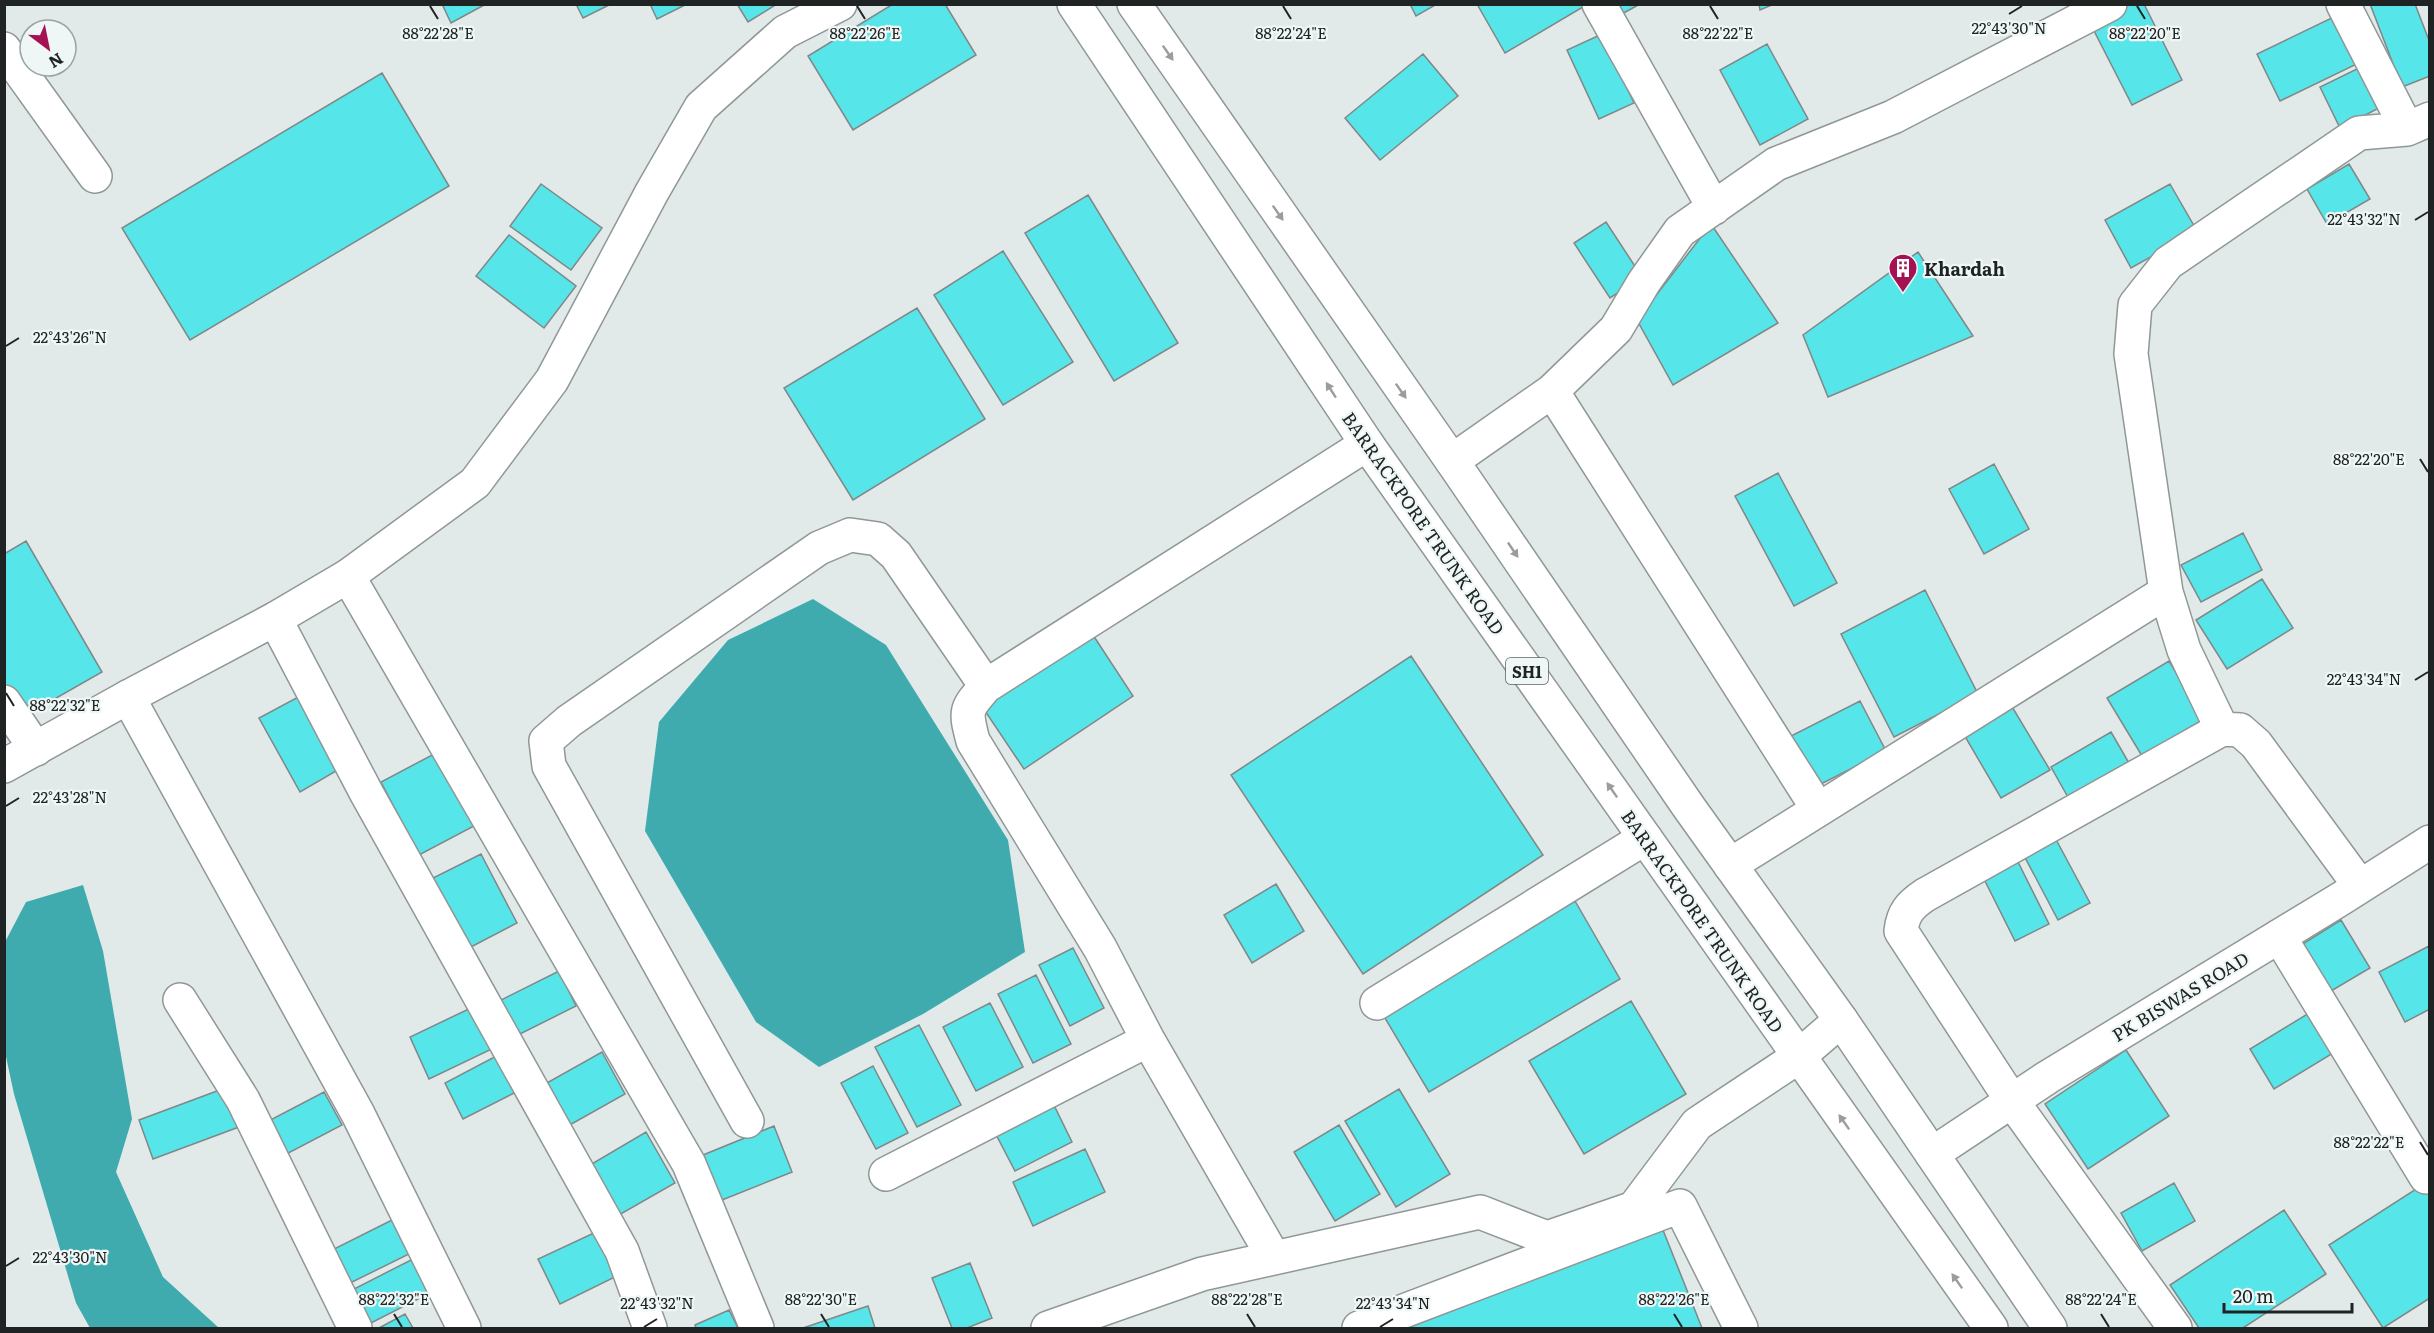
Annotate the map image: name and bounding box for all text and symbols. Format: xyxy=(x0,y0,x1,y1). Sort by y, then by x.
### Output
text: 22°43'30"N xyxy=(1971,16,2047,39)
north arrow xyxy=(18,18,78,78)
text: 88°22'28"E xyxy=(402,21,474,44)
text: 88°22'26"E xyxy=(829,21,901,44)
text: 88°22'24"E xyxy=(1255,21,1327,44)
text: 88°22'22"E xyxy=(1683,21,1753,44)
text: 88°22'20"E xyxy=(2109,21,2181,44)
one-way arrow xyxy=(1162,44,1174,60)
text: N xyxy=(44,48,69,75)
one-way arrow xyxy=(1273,205,1284,221)
text: 22°43'32"N xyxy=(2327,207,2401,230)
building icon: Khardah xyxy=(1887,252,1919,294)
place label: Khardah xyxy=(1924,255,2005,282)
text: 22°43'26"N xyxy=(33,325,107,348)
one-way arrow xyxy=(1326,382,1337,398)
one-way arrow xyxy=(1395,382,1407,398)
street label: BARRACKPORE TRUNK ROAD xyxy=(1336,406,1512,640)
text: 88°22'20"E xyxy=(2333,447,2405,470)
one-way arrow xyxy=(1507,542,1519,558)
road number: SH1 xyxy=(1506,658,1548,684)
text: 22°43'34"N xyxy=(2327,667,2401,690)
text: 88°22'32"E xyxy=(30,693,100,716)
one-way arrow xyxy=(1606,783,1618,799)
text: 22°43'28"N xyxy=(33,785,107,808)
street label: BARRACKPORE TRUNK ROAD xyxy=(1615,804,1791,1038)
street label: PK BISWAS ROAD xyxy=(2106,944,2254,1048)
one-way arrow xyxy=(1838,1114,1850,1130)
text: 88°22'22"E xyxy=(2334,1130,2404,1153)
text: 22°43'30"N xyxy=(32,1245,108,1268)
one-way arrow xyxy=(1951,1273,1963,1289)
scale bar xyxy=(2224,1276,2352,1314)
text: 20 m xyxy=(2233,1282,2274,1309)
text: 88°22'32"E xyxy=(359,1287,429,1310)
text: 88°22'30"E xyxy=(785,1287,857,1310)
text: 88°22'28"E xyxy=(1211,1287,1283,1310)
text: 88°22'26"E xyxy=(1638,1287,1710,1310)
text: 88°22'24"E xyxy=(2065,1287,2137,1310)
text: 22°43'32"N xyxy=(620,1291,694,1314)
text: 22°43'34"N xyxy=(1356,1291,1430,1314)

